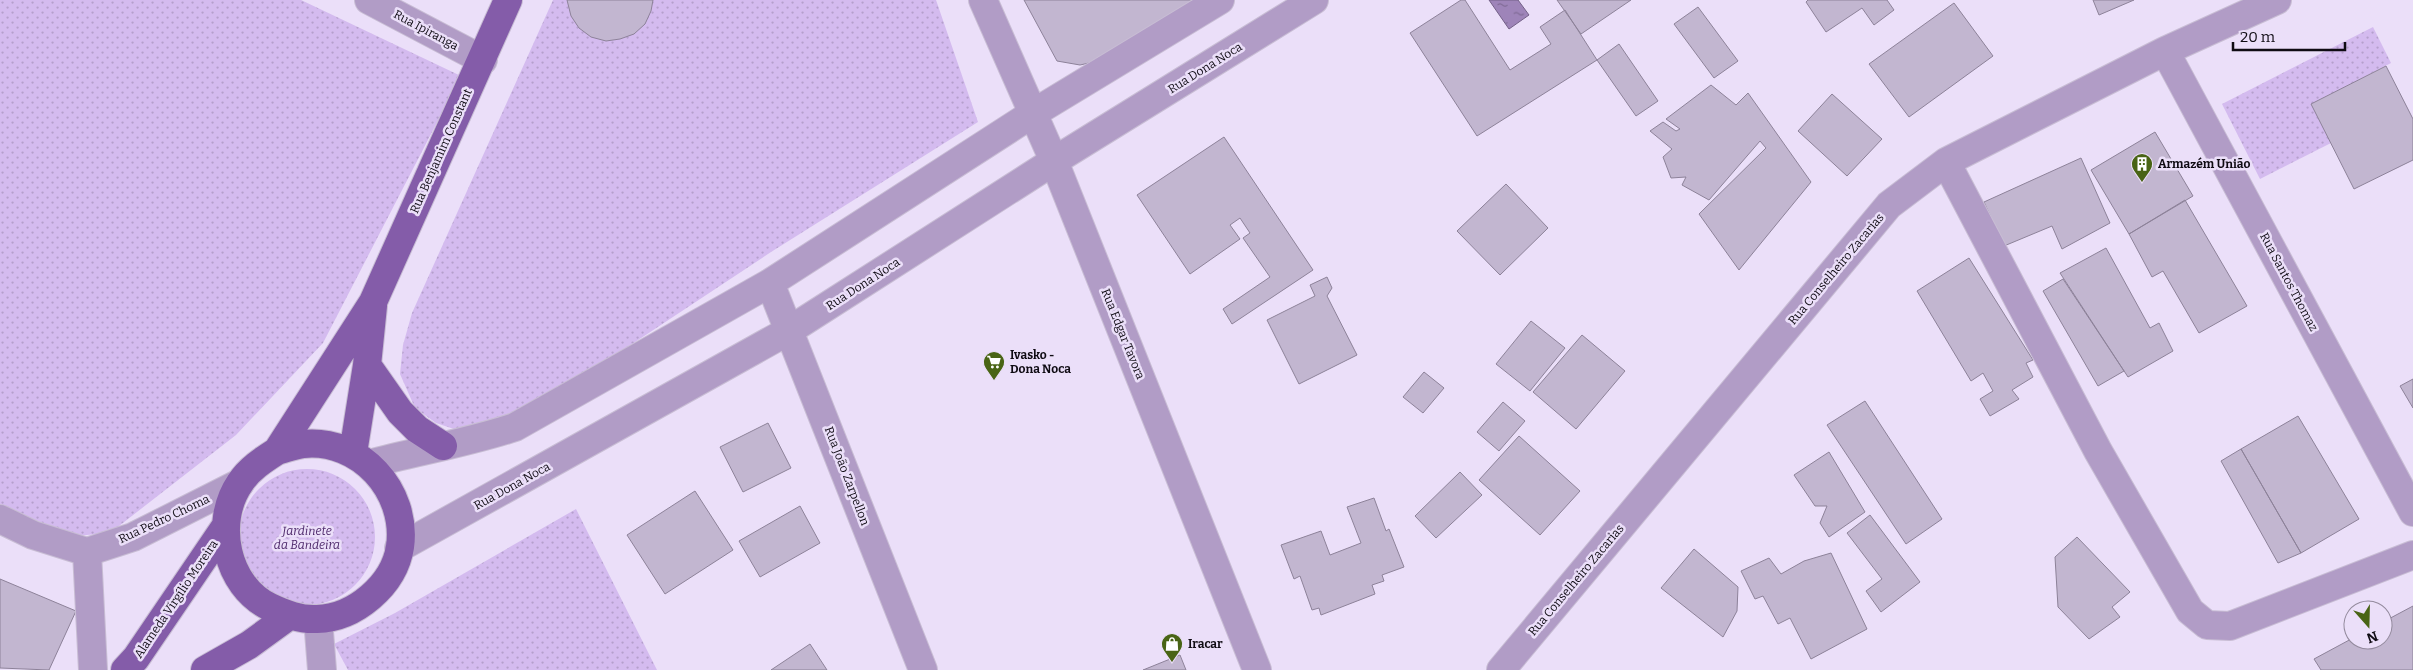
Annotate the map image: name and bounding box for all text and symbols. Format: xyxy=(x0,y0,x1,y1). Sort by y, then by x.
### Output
street label: Rua Ipiranga xyxy=(391,7,461,53)
scale bar xyxy=(2233,20,2346,52)
text: 20 m xyxy=(2240,28,2276,46)
street label: Rua Dona Noca xyxy=(1165,39,1245,96)
street label: Rua Benjamim Constant xyxy=(407,86,475,215)
building icon: Armazém União xyxy=(2130,152,2154,183)
place label: Armazém União xyxy=(2158,157,2251,171)
street label: Rua Conselheiro Zacarias xyxy=(1785,210,1887,328)
street label: Rua Santos Thomaz xyxy=(2257,230,2321,334)
street label: Rua Dona Noca xyxy=(824,255,903,313)
street label: Rua Edgar Tavora xyxy=(1098,287,1148,382)
place label: Ivasko - Dona Noca xyxy=(1010,348,1071,376)
supermarket icon: Ivasko - Dona Noca xyxy=(982,350,1006,381)
street label: Rua João Zarpellon xyxy=(822,425,872,528)
street label: Rua Dona Noca xyxy=(472,459,553,513)
street label: Rua Pedro Choma xyxy=(116,492,212,546)
street label: Rua Conselheiro Zacarias xyxy=(1525,521,1627,639)
park label: Jardinete da Bandeira xyxy=(274,524,340,552)
street label: Alameda Virgílio Moreira xyxy=(131,537,221,661)
north arrow xyxy=(2343,600,2393,650)
text: N xyxy=(2364,627,2380,647)
shop icon: Iracar xyxy=(1160,632,1184,663)
place label: Iracar xyxy=(1188,637,1223,651)

